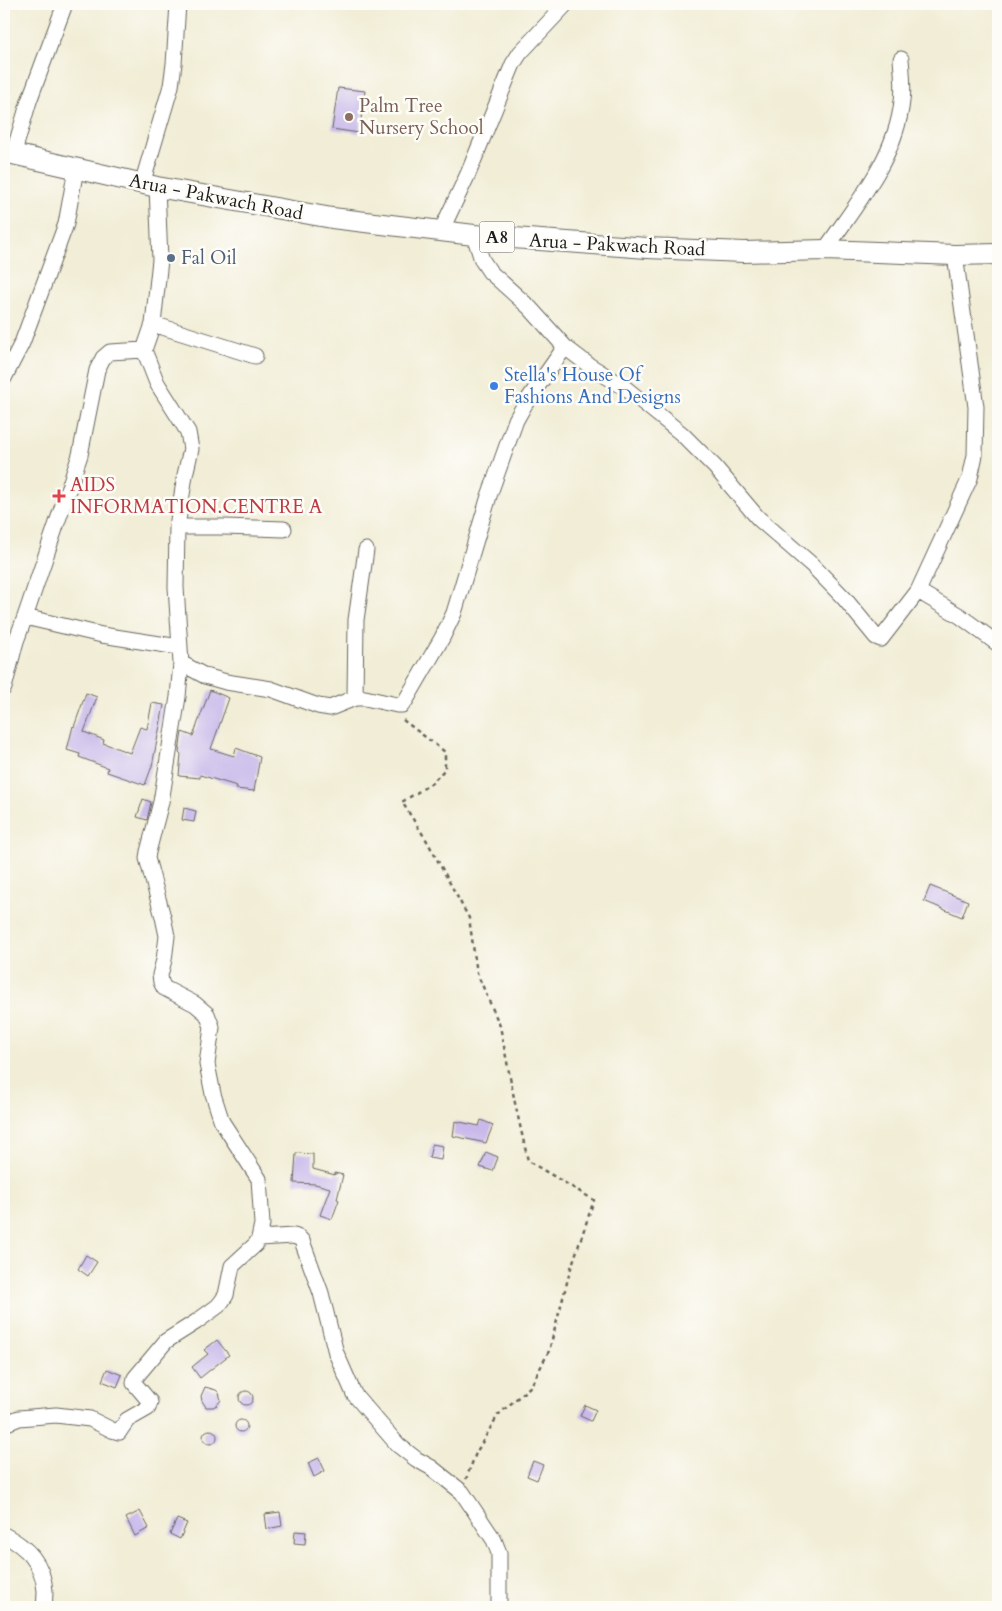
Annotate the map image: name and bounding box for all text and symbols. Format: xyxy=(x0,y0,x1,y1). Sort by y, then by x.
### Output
place label: Palm Tree Nursery School xyxy=(359,93,484,141)
marker: Palm Tree Nursery School xyxy=(343,111,355,123)
street label: Arua - Pakwach Road xyxy=(127,167,305,227)
road number: A8 xyxy=(480,222,514,252)
street label: Arua - Pakwach Road xyxy=(528,227,706,263)
place label: Fal Oil xyxy=(181,245,237,271)
marker: Fal Oil xyxy=(165,252,177,264)
place label: Stella's House Of Fashions And Designs xyxy=(504,362,681,410)
marker: Stella's House Of Fashions And Designs xyxy=(488,380,500,392)
place label: AIDS INFORMATION.CENTRE A xyxy=(70,472,323,520)
marker: AIDS INFORMATION.CENTRE A xyxy=(52,489,66,503)

